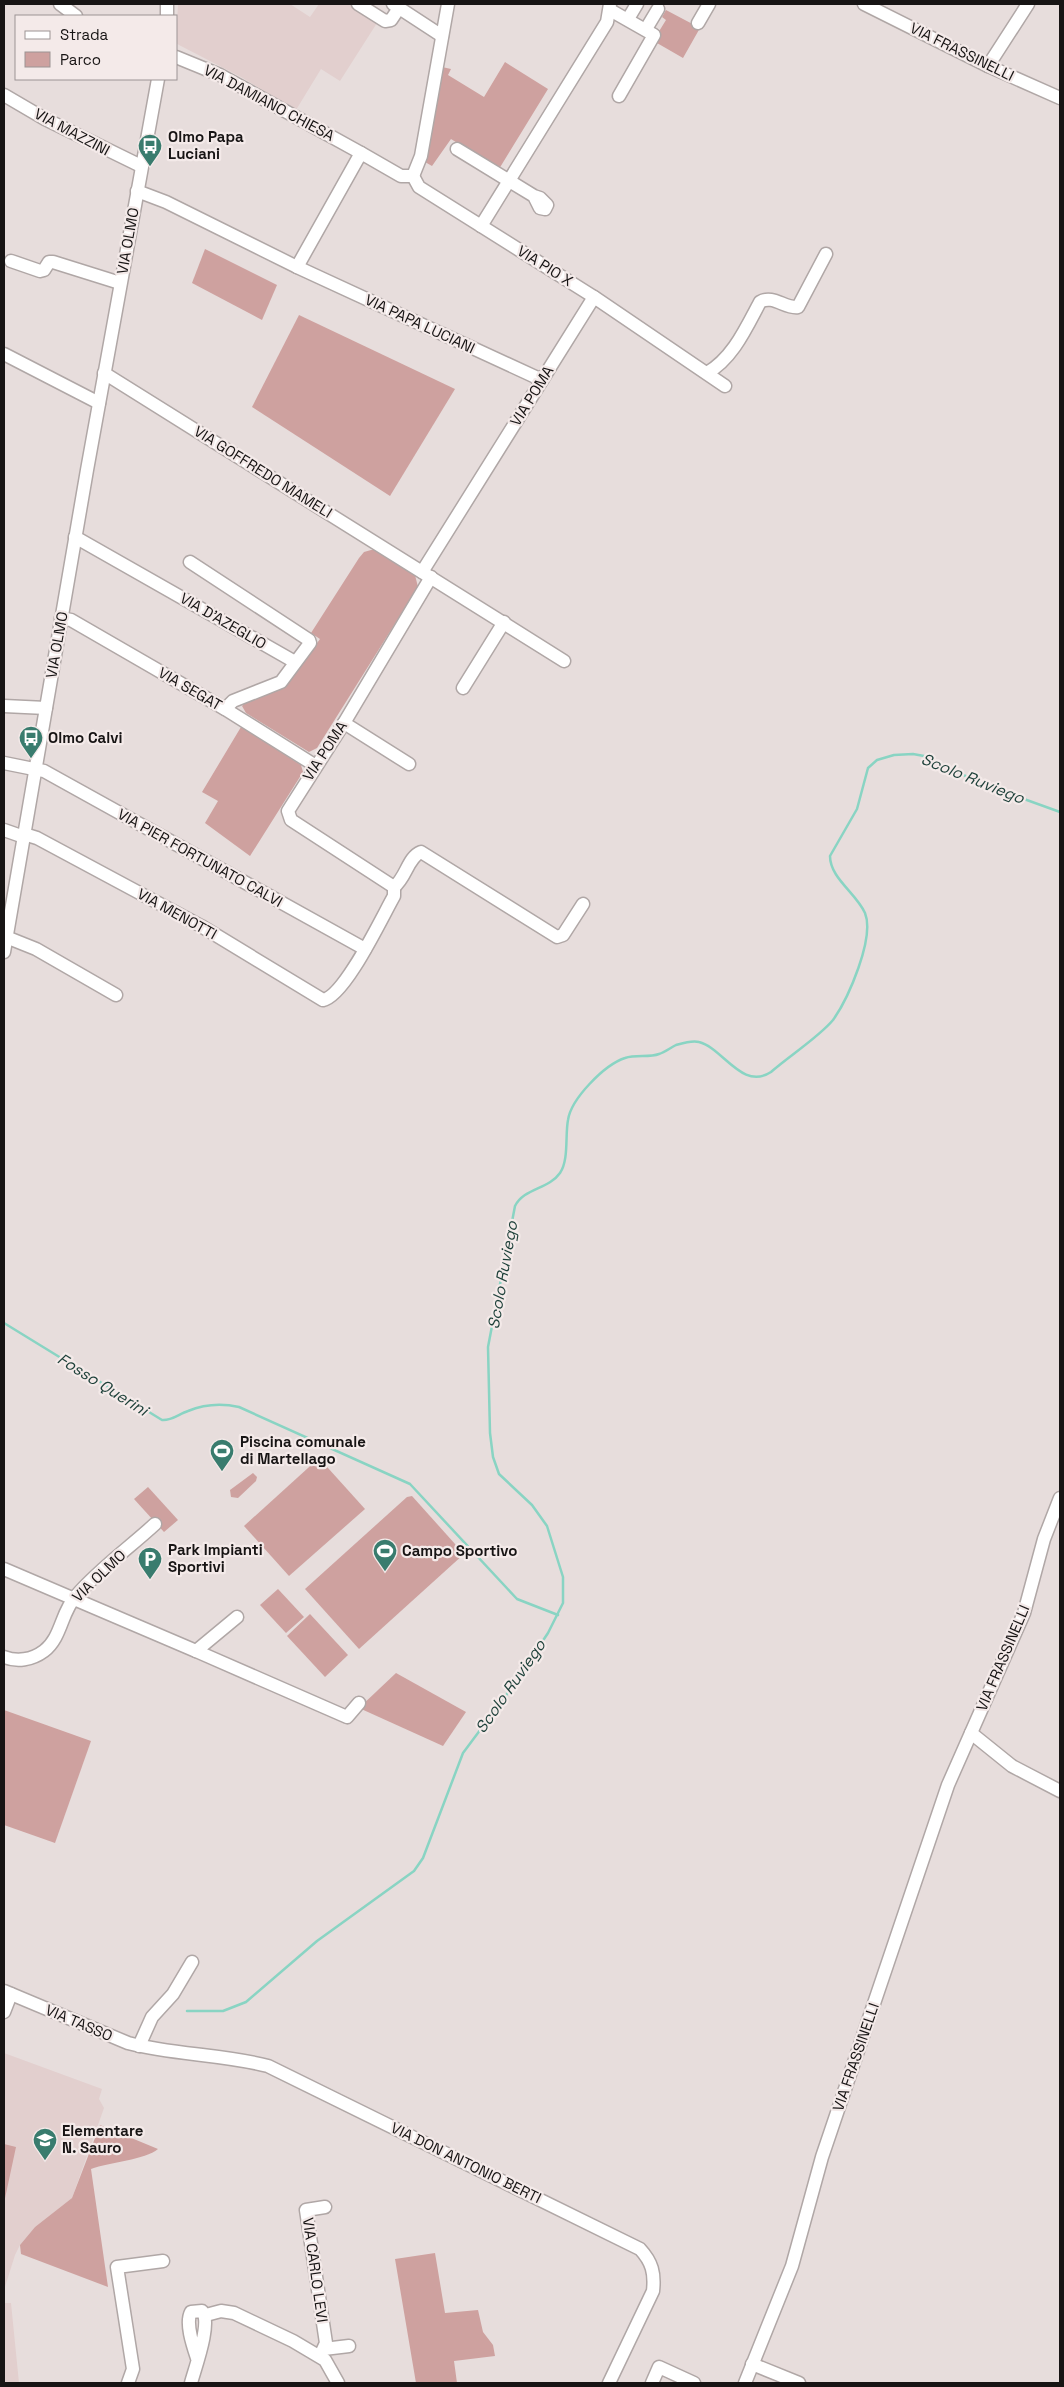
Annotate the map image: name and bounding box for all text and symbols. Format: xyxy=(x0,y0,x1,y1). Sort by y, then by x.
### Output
legend xyxy=(15,15,178,80)
street label: VIA FRASSINELLI xyxy=(907,18,1017,85)
text: Strada xyxy=(60,25,109,44)
text: Parco xyxy=(60,50,101,69)
street label: VIA DAMIANO CHIESA xyxy=(201,60,338,145)
street label: VIA MAZZINI xyxy=(31,104,113,159)
place label: Olmo Papa Luciani xyxy=(168,127,244,163)
bus stop icon: Olmo Papa Luciani xyxy=(137,133,163,167)
street label: VIA OLMO xyxy=(112,206,143,276)
street label: VIA PIO X xyxy=(514,241,577,290)
street label: VIA PAPA LUCIANI xyxy=(362,290,478,357)
street label: VIA POMA xyxy=(506,362,558,429)
street label: VIA GOFFREDO MAMELI xyxy=(191,421,336,522)
street label: VIA D'AZEGLIO xyxy=(177,588,270,653)
street label: VIA OLMO xyxy=(41,610,72,680)
street label: VIA SEGAT xyxy=(155,663,226,715)
street label: VIA POMA xyxy=(298,717,351,784)
bus stop icon: Olmo Calvi xyxy=(18,725,44,759)
place label: Olmo Calvi xyxy=(48,728,122,747)
water label: Scolo Ruviego xyxy=(918,748,1028,809)
street label: VIA PIER FORTUNATO CALVI xyxy=(114,804,286,911)
street label: VIA MENOTTI xyxy=(134,884,220,943)
water label: Scolo Ruviego xyxy=(483,1218,523,1331)
water label: Fosso Querini xyxy=(54,1348,154,1422)
place label: Piscina comunale di Martellago xyxy=(240,1432,366,1468)
sports icon: Piscina comunale di Martellago xyxy=(209,1438,235,1472)
sports icon: Campo Sportivo xyxy=(372,1538,398,1572)
place label: Park Impianti Sportivi xyxy=(168,1540,263,1576)
place label: Campo Sportivo xyxy=(402,1541,518,1560)
street label: VIA OLMO xyxy=(68,1545,129,1606)
parking icon: Park Impianti Sportivi xyxy=(137,1546,163,1580)
street label: VIA FRASSINELLI xyxy=(972,1602,1033,1714)
water label: Scolo Ruviego xyxy=(470,1635,551,1737)
street label: VIA TASSO xyxy=(43,2000,116,2045)
street label: VIA FRASSINELLI xyxy=(828,2000,883,2114)
street label: VIA DON ANTONIO BERTI xyxy=(388,2118,545,2207)
place label: Elementare N. Sauro xyxy=(62,2121,144,2157)
school or university icon: Elementare N. Sauro xyxy=(32,2127,58,2161)
street label: VIA CARLO LEVI xyxy=(299,2216,332,2324)

